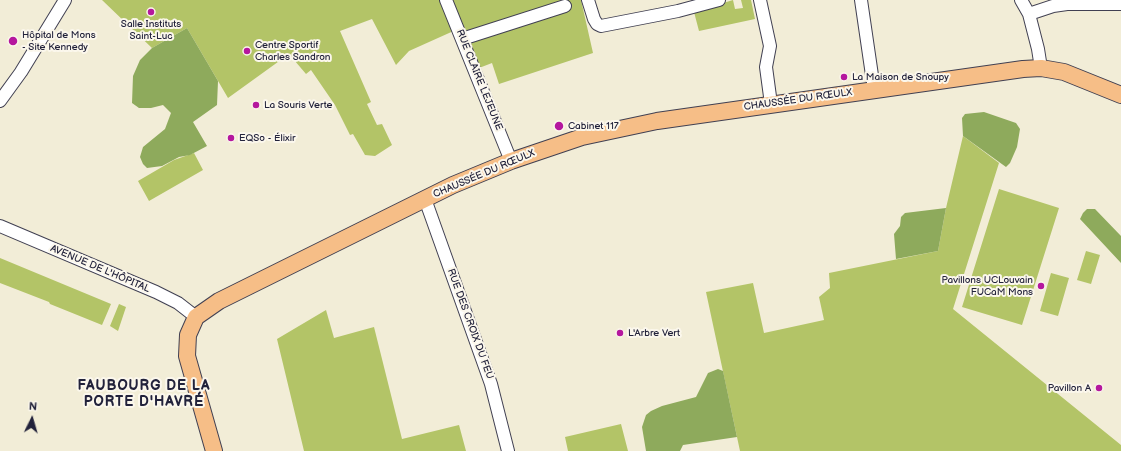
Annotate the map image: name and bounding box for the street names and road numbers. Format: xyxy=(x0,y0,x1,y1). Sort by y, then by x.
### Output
street label: RUE CLAIRE LEJEUNE xyxy=(453,28,505,132)
street label: CHAUSSÉE DU RŒULX xyxy=(743,86,853,114)
street label: CHAUSSÉE DU RŒULX xyxy=(431,147,537,201)
street label: AVENUE DE L'HÔPITAL xyxy=(48,243,152,295)
street label: RUE DES CROIX DU FEU xyxy=(444,267,496,381)

